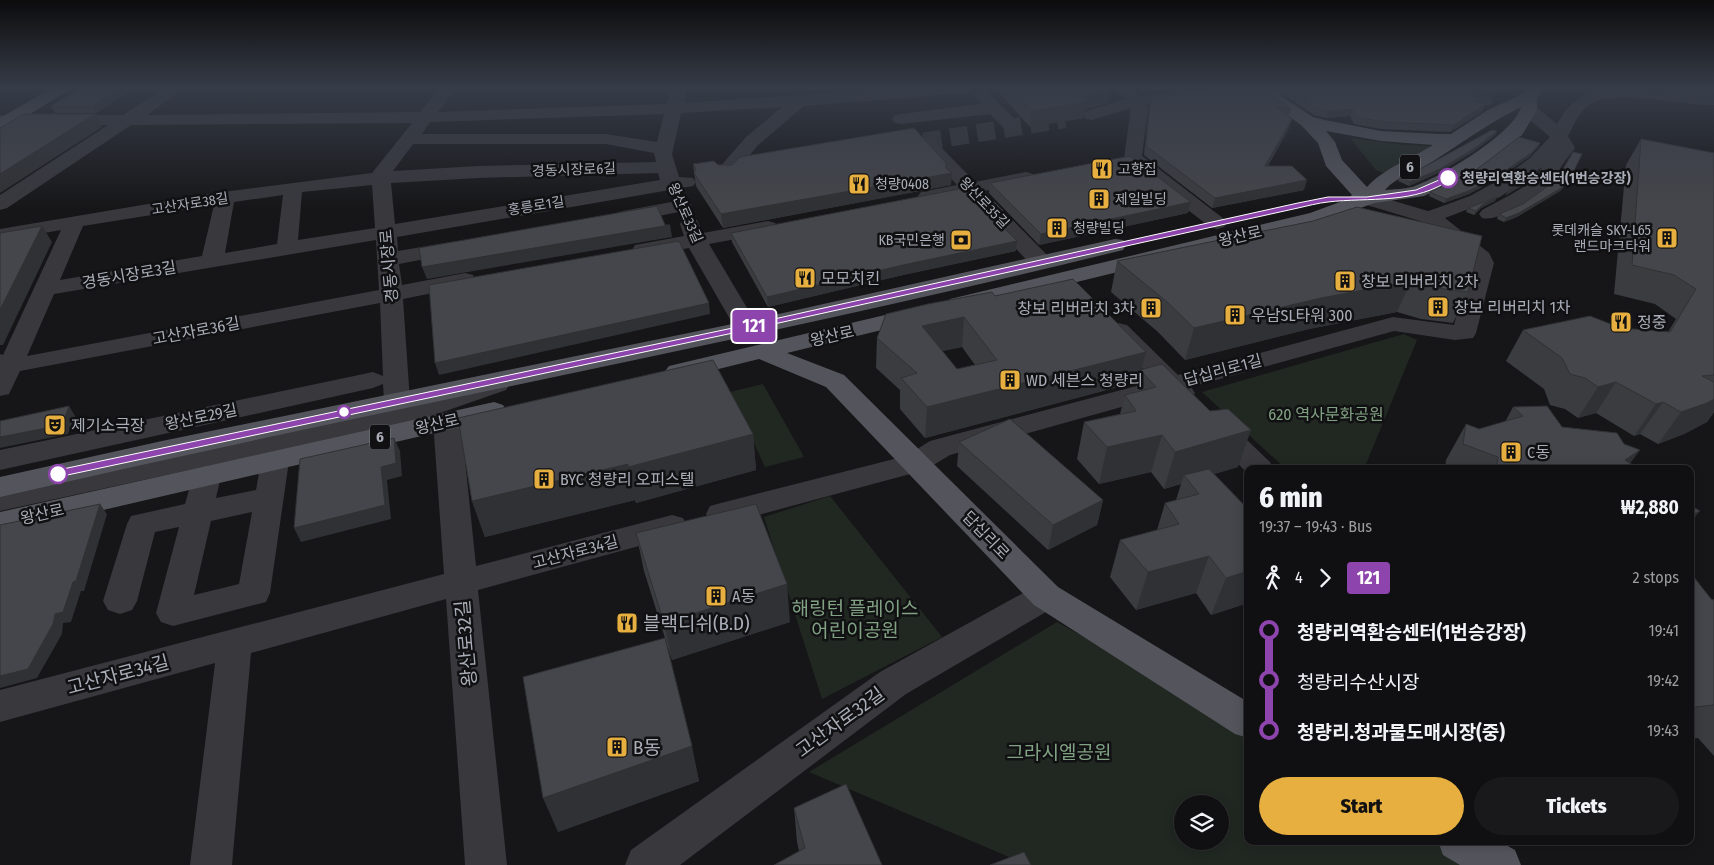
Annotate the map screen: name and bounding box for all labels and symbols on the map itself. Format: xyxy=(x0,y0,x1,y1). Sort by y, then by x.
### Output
road number: 6 xyxy=(1400,154,1420,180)
restaurant icon: 고향집 xyxy=(1090,157,1114,181)
street label: 경동시장로6길 xyxy=(532,160,616,180)
place label: 고향집 xyxy=(1118,161,1157,178)
marker: 청량리역환승센터(1번승강장) xyxy=(1438,168,1458,188)
place label: 청량리역환승센터(1번승강장) xyxy=(1462,170,1631,187)
restaurant icon: 청량0408 xyxy=(847,172,871,196)
street label: 왕산로35길 xyxy=(956,174,1012,232)
place label: 청량0408 xyxy=(875,176,929,193)
street label: 왕산로33길 xyxy=(664,180,706,246)
building icon: 제일빌딩 xyxy=(1087,187,1111,211)
street label: 고산자로38길 xyxy=(150,190,230,218)
place label: 제일빌딩 xyxy=(1115,191,1167,208)
street label: 홍릉로1길 xyxy=(507,193,565,219)
building icon: 청량빌딩 xyxy=(1045,216,1069,240)
place label: 청량빌딩 xyxy=(1073,220,1125,237)
street label: 왕산로 xyxy=(1216,222,1264,250)
place label: 롯데캐슬 SKY-L65 랜드마크타워 xyxy=(1551,222,1651,255)
building icon: 롯데캐슬 SKY-L65 랜드마크타워 xyxy=(1655,226,1679,250)
street label: 경동시장로 xyxy=(376,228,402,303)
bank icon: KB국민은행 xyxy=(949,228,973,252)
place label: KB국민은행 xyxy=(878,232,945,249)
street label: 경동시장로3길 xyxy=(80,257,178,293)
restaurant icon: 모모치킨 xyxy=(793,266,817,290)
place label: 모모치킨 xyxy=(821,269,880,288)
building icon: 창보 리버리치 2차 xyxy=(1333,269,1357,293)
place label: 창보 리버리치 2차 xyxy=(1361,272,1479,291)
building icon: 창보 리버리치 1차 xyxy=(1426,295,1450,319)
building icon: 창보 리버리치 3차 xyxy=(1139,296,1163,320)
place label: 창보 리버리치 1차 xyxy=(1454,298,1571,317)
place label: 창보 리버리치 3차 xyxy=(1017,299,1135,318)
building icon: 우남SL타워 300 xyxy=(1223,303,1247,327)
place label: 우남SL타워 300 xyxy=(1251,306,1353,325)
line badge: 121 xyxy=(725,310,783,342)
restaurant icon: 정중 xyxy=(1609,310,1633,334)
street label: 고산자로36길 xyxy=(151,313,241,349)
place label: 정중 xyxy=(1637,313,1666,332)
street label: 왕산로 xyxy=(808,322,856,350)
street label: 답십리로1길 xyxy=(1182,350,1264,390)
building icon: WD 세븐스 청량리 xyxy=(998,368,1022,392)
place label: WD 세븐스 청량리 xyxy=(1026,371,1143,390)
street label: 왕산로29길 xyxy=(163,400,239,434)
unlabelled marker xyxy=(337,405,351,419)
park label: 620 역사문화공원 xyxy=(1268,405,1384,424)
street label: 왕산로 xyxy=(413,410,461,438)
theatre icon: 제기소극장 xyxy=(43,413,67,437)
place label: 제기소극장 xyxy=(71,416,145,435)
road number: 6 xyxy=(370,424,390,450)
building icon: C동 xyxy=(1499,440,1523,464)
place label: C동 xyxy=(1527,443,1550,462)
unlabelled marker xyxy=(48,464,68,484)
building icon: BYC 청량리 오피스텔 xyxy=(532,467,556,491)
place label: BYC 청량리 오피스텔 xyxy=(560,470,695,489)
street label: 왕산로 xyxy=(18,500,66,528)
street label: 답십리로 xyxy=(959,507,1013,563)
street label: 고산자로34길 xyxy=(530,531,620,573)
building icon: A동 xyxy=(704,584,728,608)
place label: A동 xyxy=(732,587,755,606)
park label: 해링턴 플레이스 어린이공원 xyxy=(792,597,918,642)
street label: 왕산로32길 xyxy=(451,599,481,687)
restaurant icon: 블랙디쉬(B.D) xyxy=(615,611,639,635)
place label: 블랙디쉬(B.D) xyxy=(643,612,750,635)
street label: 고산자로34길 xyxy=(64,650,172,700)
street label: 고산자로32길 xyxy=(791,682,889,762)
building icon: B동 xyxy=(605,735,629,759)
place label: B동 xyxy=(633,736,661,759)
park label: 그라시엘공원 xyxy=(1007,741,1111,764)

